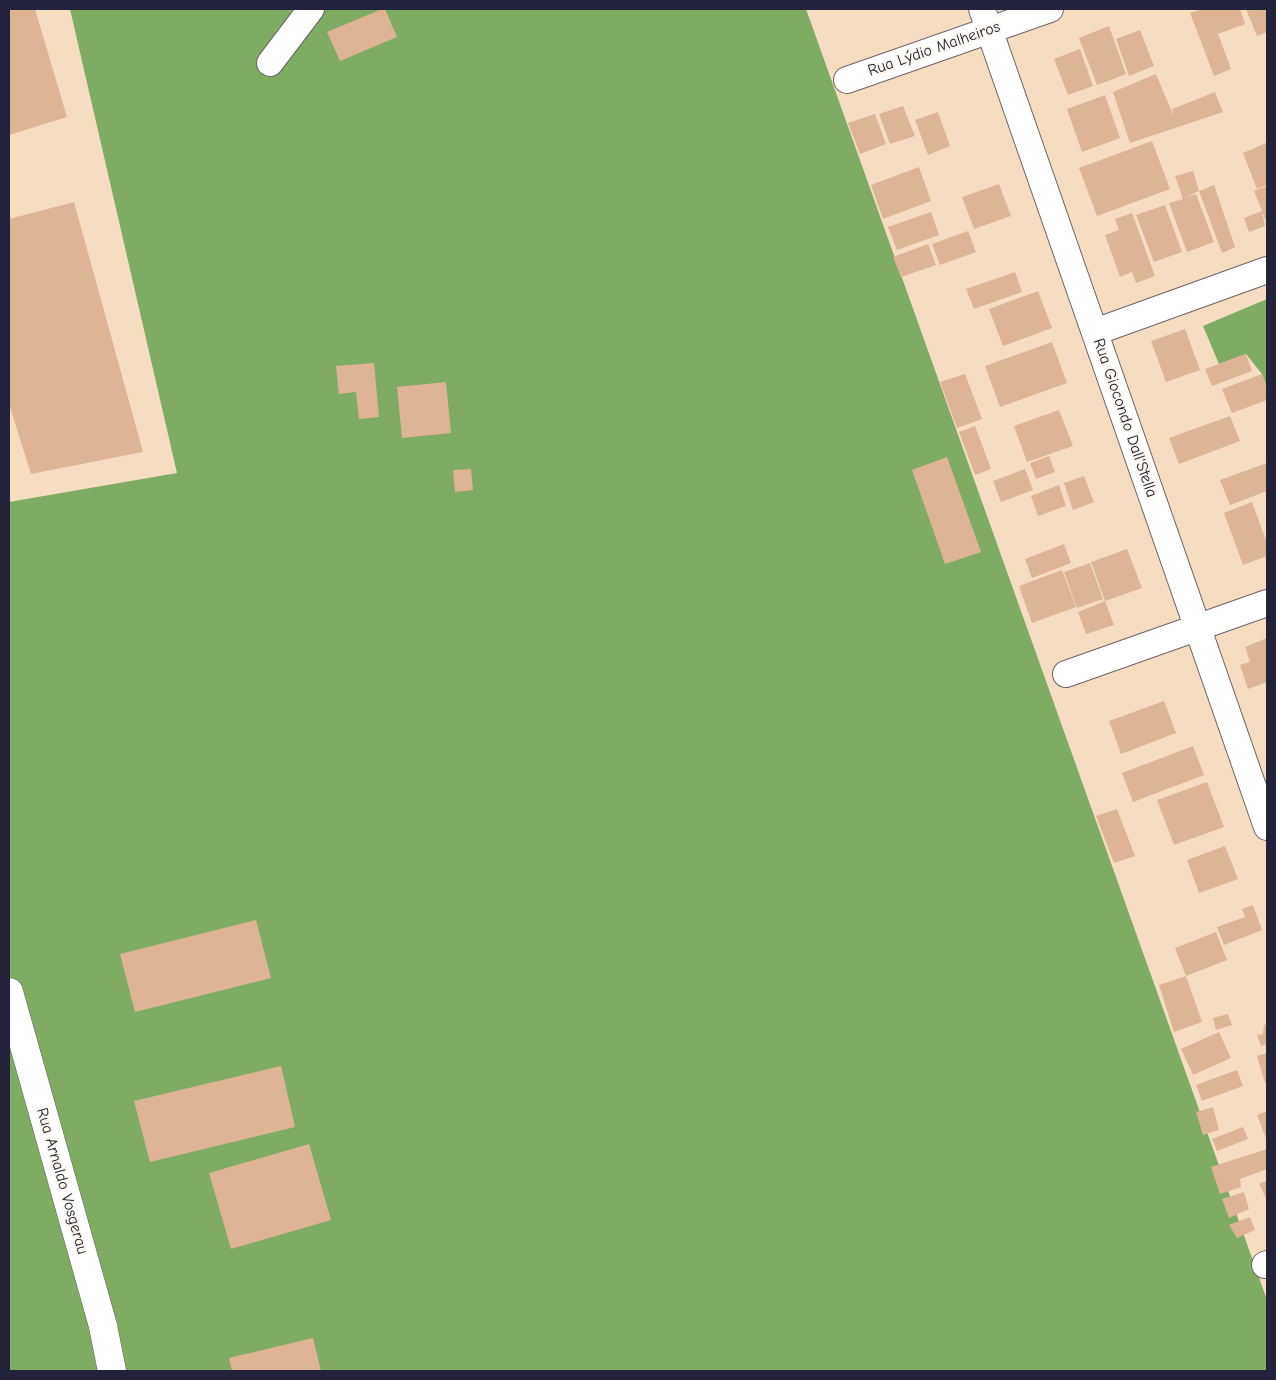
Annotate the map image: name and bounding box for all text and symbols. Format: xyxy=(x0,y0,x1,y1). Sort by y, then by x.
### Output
street label: Rua Lýdio Malheiros xyxy=(865,17,1003,81)
street label: Rua Giocondo Dall'Stella xyxy=(1089,336,1161,500)
street label: Rua Arnaldo Vosgerau xyxy=(32,1106,92,1256)

